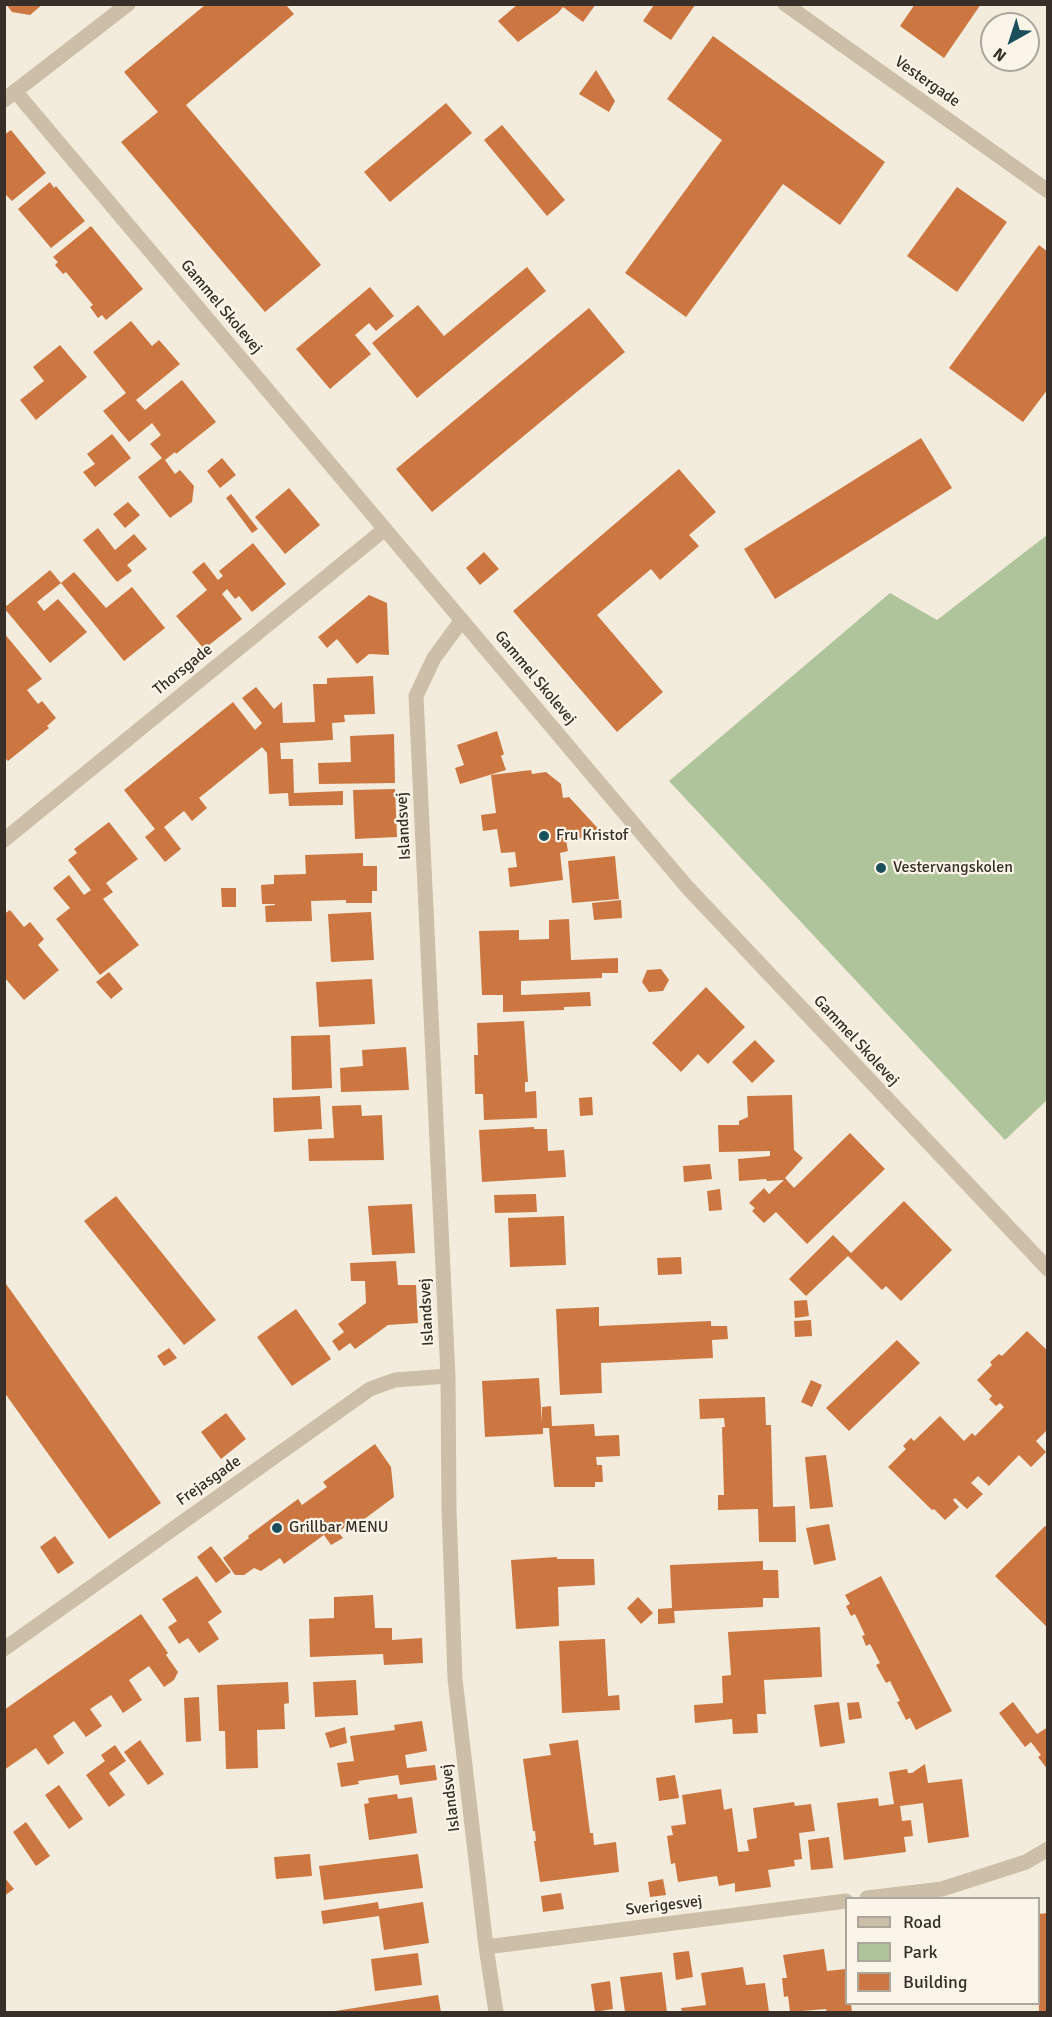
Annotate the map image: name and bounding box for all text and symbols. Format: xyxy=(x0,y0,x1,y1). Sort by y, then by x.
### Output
north arrow xyxy=(980,12,1040,72)
text: N xyxy=(989,43,1011,66)
street label: Vestergade xyxy=(891,52,963,112)
street label: Gammel Skolevej xyxy=(176,256,266,358)
street label: Gammel Skolevej xyxy=(490,627,580,729)
street label: Thorsgade xyxy=(149,640,217,700)
street label: Islandsvej xyxy=(393,791,415,861)
place label: Fru Kristof xyxy=(556,826,628,846)
marker: Fru Kristof xyxy=(537,829,551,843)
place label: Vestervangskolen xyxy=(893,858,1013,878)
marker: Vestervangskolen xyxy=(874,861,888,875)
street label: Gammel Skolevej xyxy=(809,992,903,1090)
street label: Islandsvej xyxy=(416,1277,438,1347)
street label: Frejasgade xyxy=(173,1452,245,1510)
place label: Grillbar MENU xyxy=(289,1518,389,1538)
marker: Grillbar MENU xyxy=(270,1521,284,1535)
street label: Islandsvej xyxy=(437,1763,465,1833)
street label: Sverigesvej xyxy=(625,1892,703,1920)
legend xyxy=(845,1897,1040,2005)
text: Road xyxy=(903,1911,942,1933)
text: Park xyxy=(903,1941,938,1963)
text: Building xyxy=(903,1971,967,1993)

